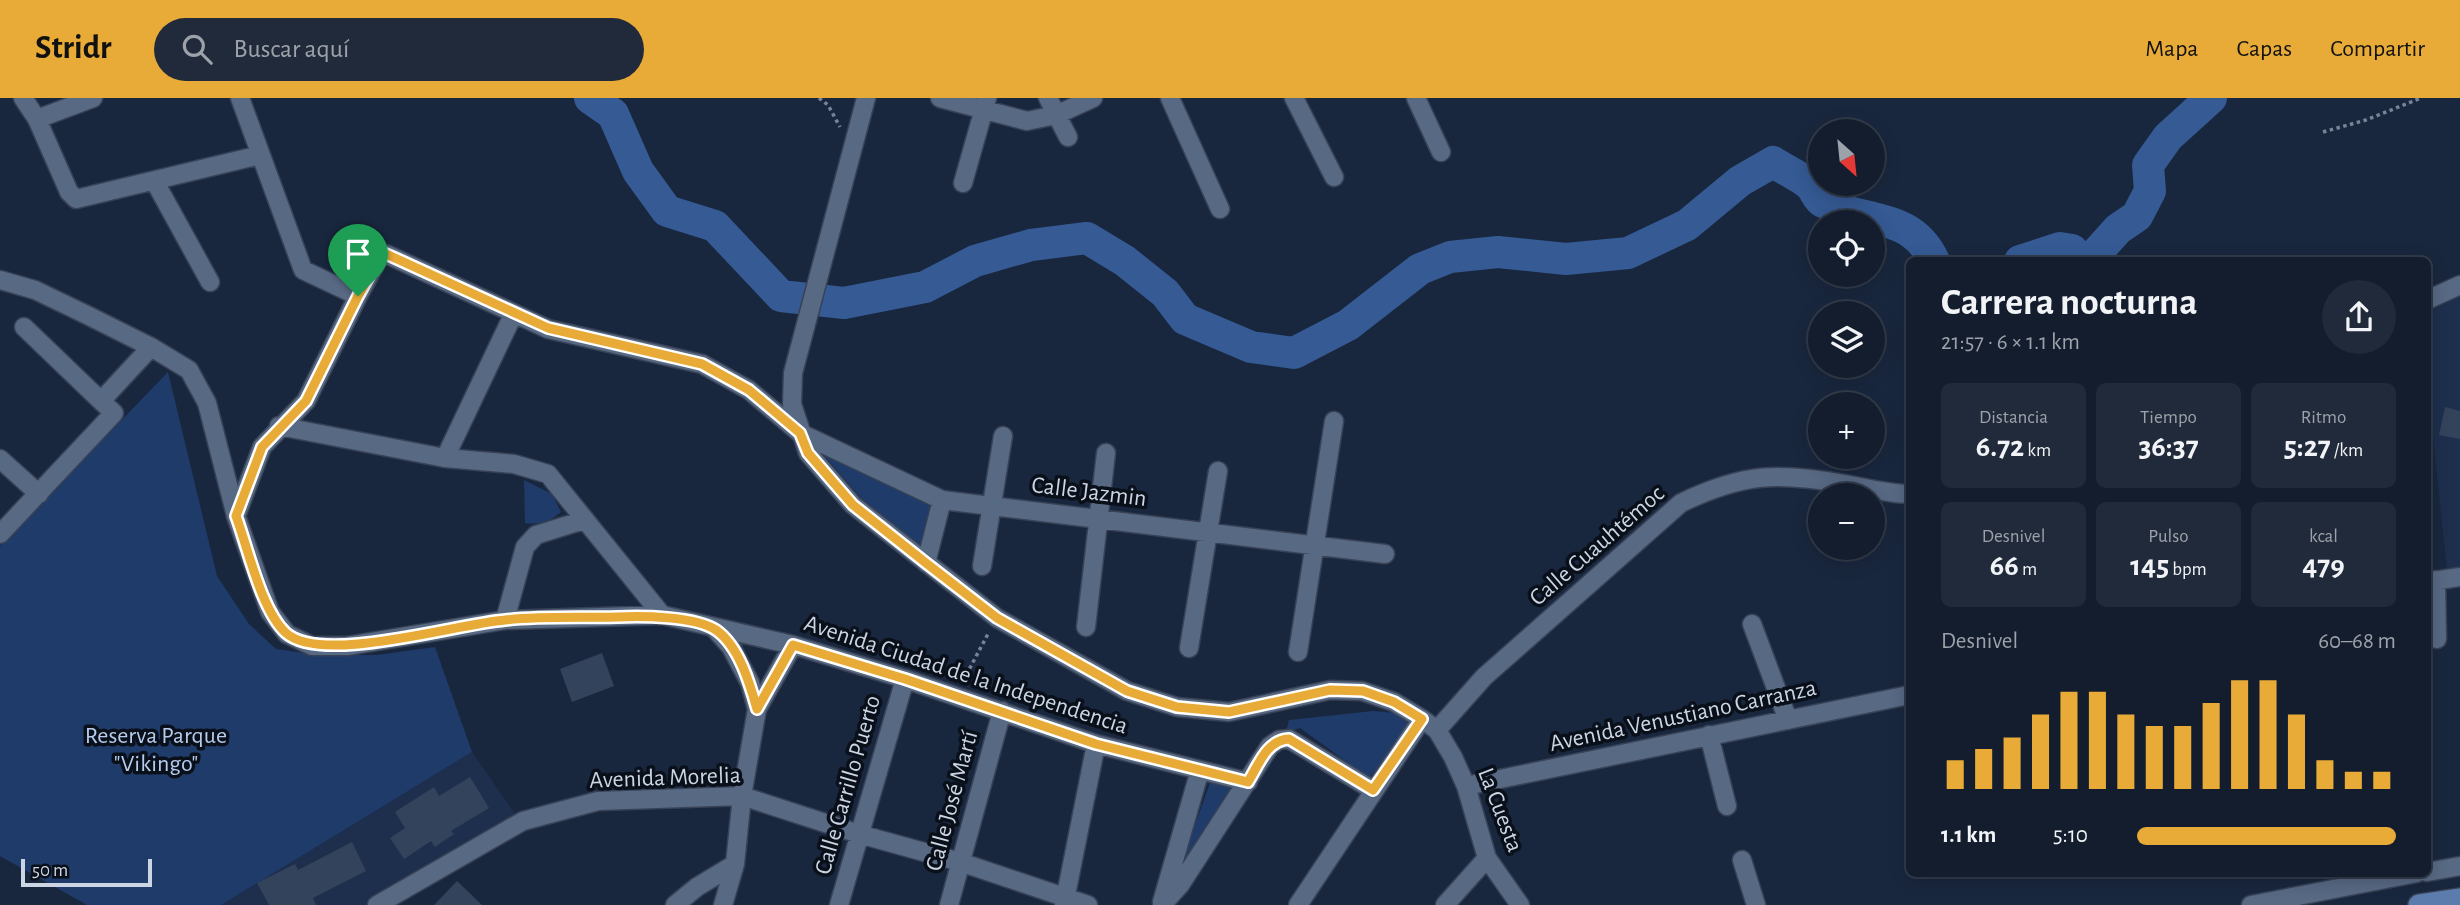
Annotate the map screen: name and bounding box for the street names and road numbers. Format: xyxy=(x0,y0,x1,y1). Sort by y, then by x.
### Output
street label: Calle Jazmin xyxy=(1030,473,1148,511)
street label: Calle Cuauhtémoc xyxy=(1525,481,1669,611)
street label: Avenida Ciudad de la Independencia xyxy=(801,611,1131,739)
street label: Avenida Venustiano Carranza xyxy=(1547,676,1819,756)
street label: Calle Carrillo Puerto xyxy=(811,693,885,877)
street label: Calle José Martí xyxy=(922,728,982,874)
street label: Avenida Morelia xyxy=(589,763,741,793)
street label: La Cuesta xyxy=(1473,765,1527,855)

